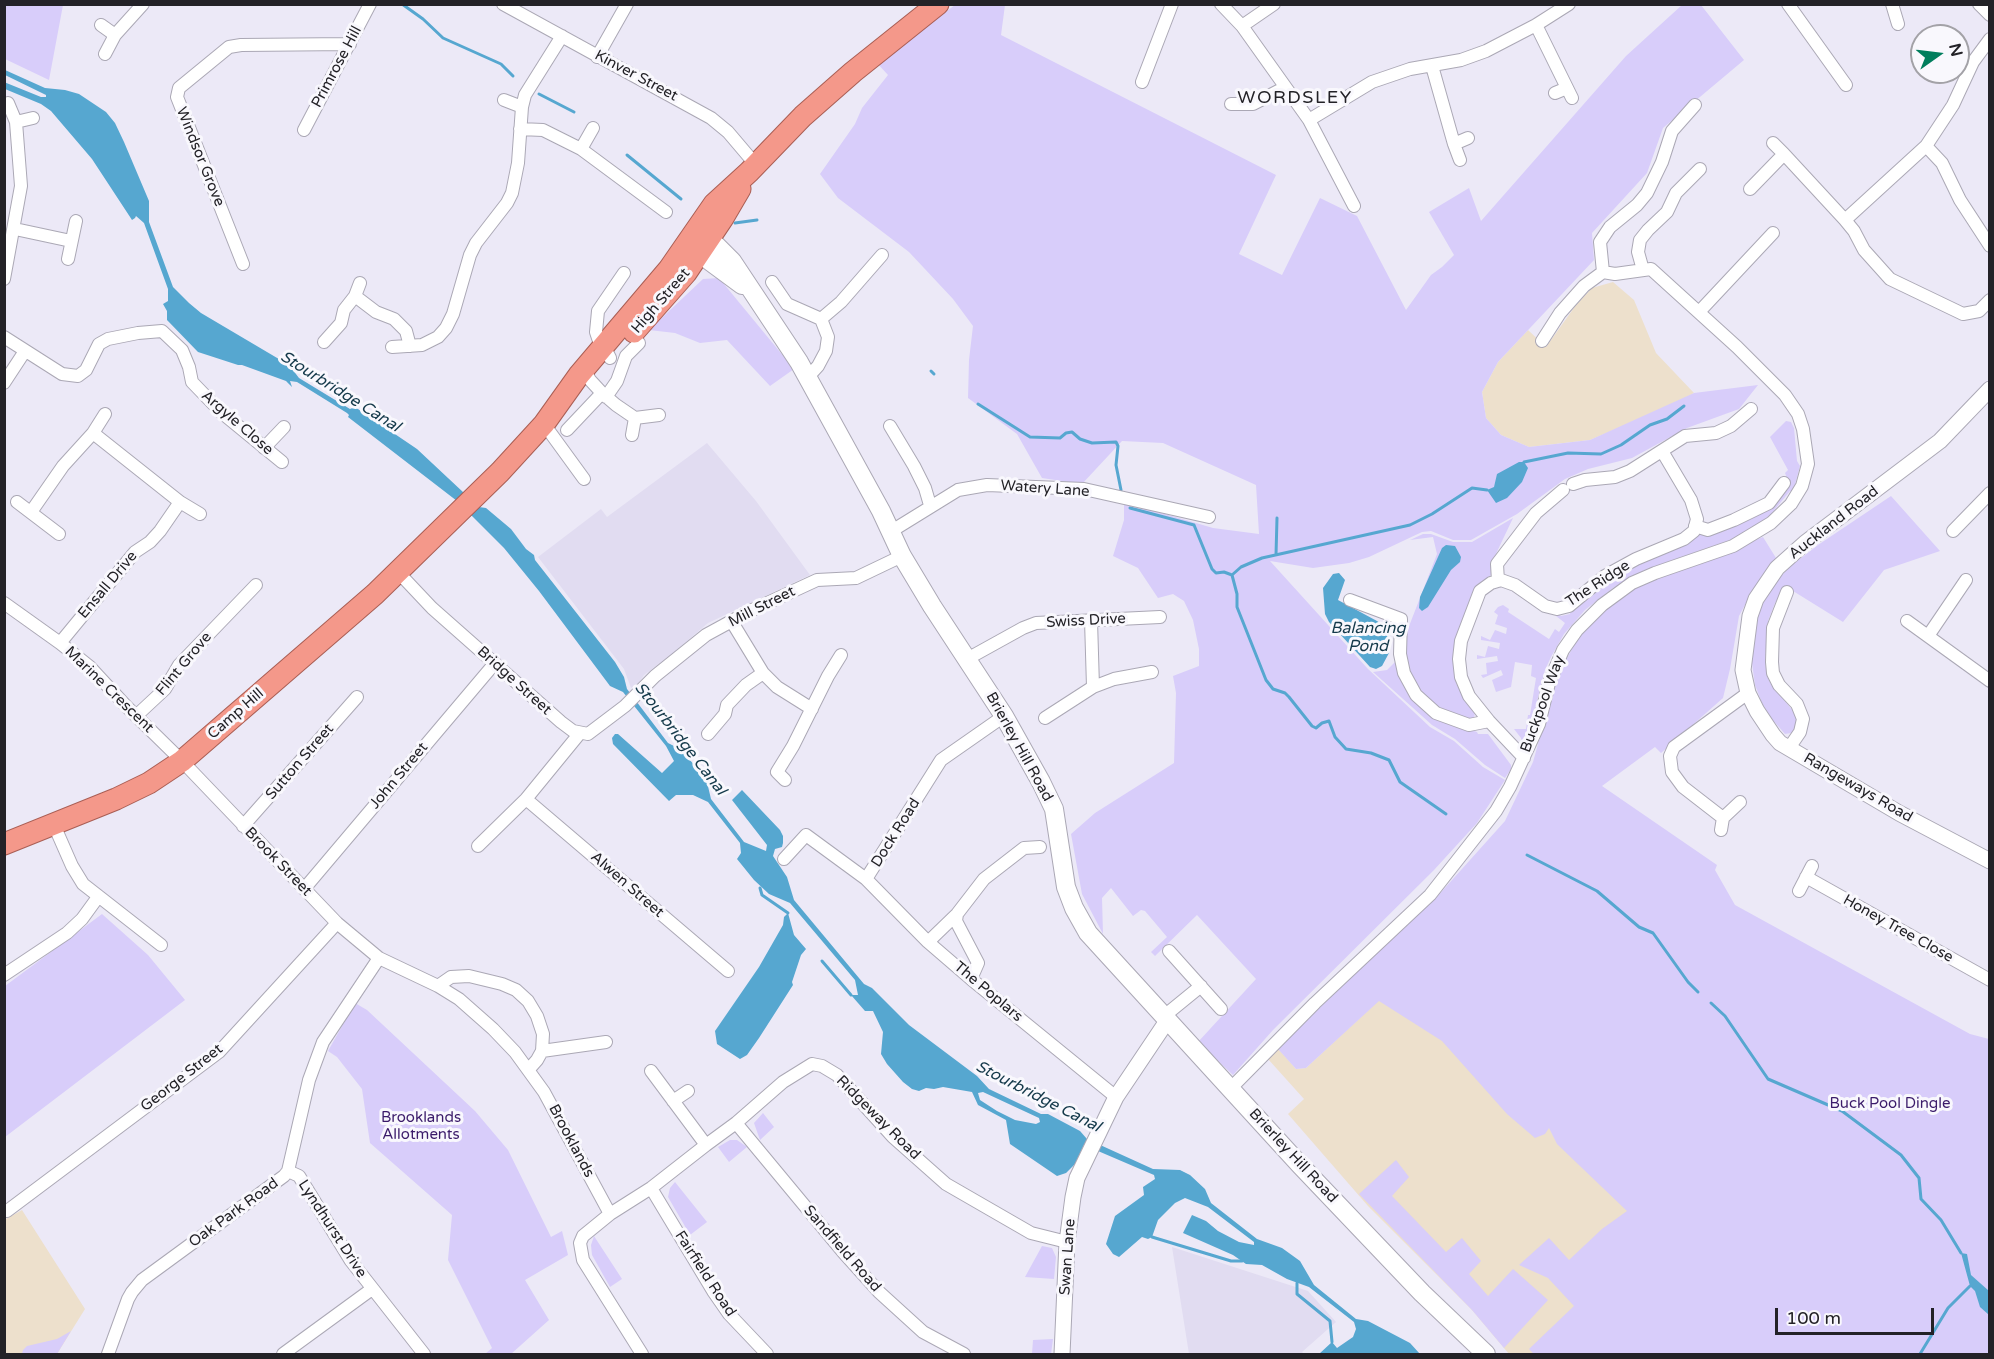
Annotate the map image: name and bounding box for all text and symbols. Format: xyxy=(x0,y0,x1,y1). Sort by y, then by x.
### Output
street label: Primrose Hill xyxy=(308,23,366,111)
north arrow xyxy=(1910,24,1970,84)
text: N xyxy=(1944,41,1967,59)
street label: Kinver Street xyxy=(591,47,681,105)
district label: WORDSLEY xyxy=(1237,87,1353,109)
street label: Windsor Grove xyxy=(172,105,228,209)
street label: High Street xyxy=(628,265,694,337)
water label: Stourbridge Canal xyxy=(277,347,403,437)
street label: Argyle Close xyxy=(197,387,277,459)
street label: Watery Lane xyxy=(1000,477,1090,501)
street label: Auckland Road xyxy=(1786,482,1882,564)
street label: Ensall Drive xyxy=(75,548,141,622)
street label: The Ridge xyxy=(1563,557,1633,611)
street label: Mill Street xyxy=(726,583,798,631)
street label: Swiss Drive xyxy=(1046,610,1126,632)
water label: Balancing Pond xyxy=(1330,619,1406,657)
street label: Flint Grove xyxy=(152,629,216,699)
street label: Marine Crescent xyxy=(61,643,157,737)
street label: Bridge Street xyxy=(473,643,555,719)
street label: Buckpool Way xyxy=(1517,653,1569,755)
water label: Stourbridge Canal xyxy=(630,679,730,799)
street label: Camp Hill xyxy=(204,685,268,743)
street label: Brierley Hill Road xyxy=(982,689,1056,805)
street label: Sutton Street xyxy=(262,720,338,804)
street label: John Street xyxy=(366,739,432,813)
street label: Rangeways Road xyxy=(1800,749,1916,827)
street label: Dock Road xyxy=(868,795,924,871)
street label: Brook Street xyxy=(241,824,315,900)
street label: Alwen Street xyxy=(587,848,667,922)
street label: Honey Tree Close xyxy=(1840,891,1956,967)
street label: The Poplars xyxy=(950,958,1026,1026)
street label: George Street xyxy=(137,1040,227,1116)
water label: Stourbridge Canal xyxy=(972,1057,1104,1137)
street label: Ridgeway Road xyxy=(832,1072,924,1164)
park label: Buck Pool Dingle xyxy=(1830,1095,1950,1113)
street label: Brooklands xyxy=(544,1101,598,1181)
street label: Brierley Hill Road xyxy=(1245,1105,1341,1207)
park label: Brooklands Allotments xyxy=(381,1109,461,1144)
street label: Oak Park Road xyxy=(186,1175,282,1251)
street label: Lyndhurst Drive xyxy=(294,1177,370,1281)
street label: Sandfield Road xyxy=(799,1202,885,1296)
street label: Swan Lane xyxy=(1056,1218,1080,1296)
street label: Fairfield Road xyxy=(671,1228,739,1320)
scale bar xyxy=(1778,1296,1937,1334)
text: 100 m xyxy=(1786,1307,1841,1329)

